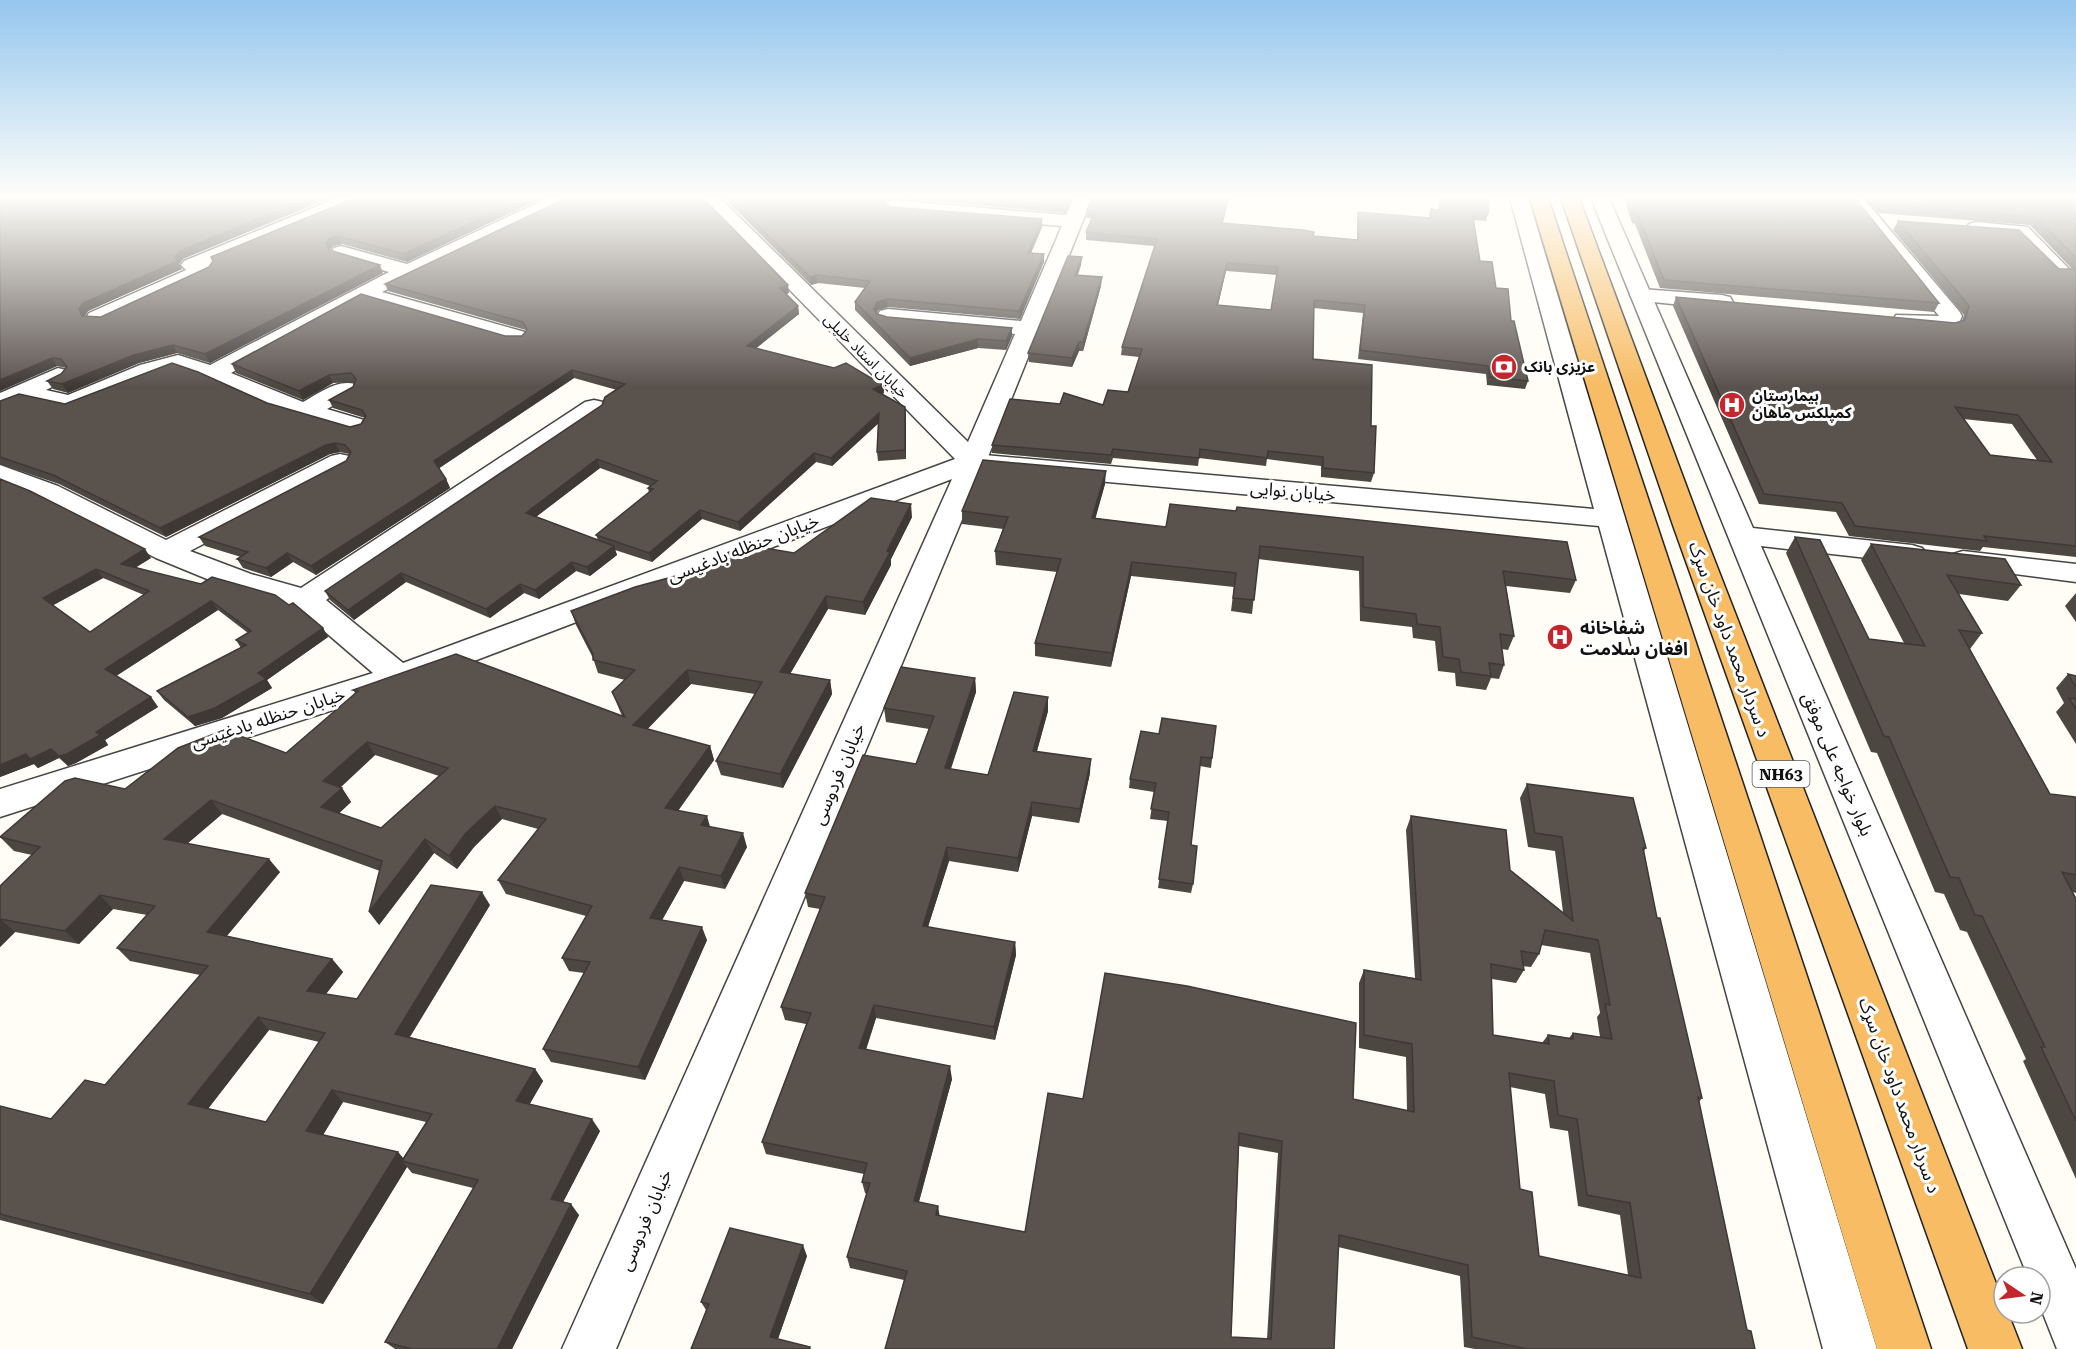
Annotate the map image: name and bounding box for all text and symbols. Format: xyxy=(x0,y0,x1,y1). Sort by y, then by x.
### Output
street label: خیابان استاد خلیلی xyxy=(820,310,912,402)
bank icon: عزیزی بانک xyxy=(1489,352,1519,382)
place label: عزیزی بانک xyxy=(1524,358,1595,376)
place label: بیمارستان کمپلکس ماهان xyxy=(1752,387,1852,423)
hospital icon: بیمارستان کمپلکس ماهان xyxy=(1717,390,1747,420)
street label: خیابان نوایی xyxy=(1249,477,1337,506)
street label: خیابان حنظله بادغیسی xyxy=(664,509,822,588)
street label: د سردار محمد داود خان سړک xyxy=(1684,538,1775,740)
place label: شفاخانه افغان سلامت xyxy=(1580,617,1688,659)
hospital icon: شفاخانه افغان سلامت xyxy=(1545,622,1575,652)
street label: خیابان حنظله بادغیسی xyxy=(188,683,348,754)
street label: بلوار خواجه علی موفق xyxy=(1797,689,1878,839)
street label: خیابان فردوسی xyxy=(807,720,870,828)
road number: NH63 xyxy=(1752,761,1810,787)
street label: د سردار محمد داود خان سړک xyxy=(1854,994,1945,1196)
street label: خیابان فردوسی xyxy=(614,1166,677,1274)
north arrow xyxy=(1992,1265,2052,1325)
text: N xyxy=(2025,1290,2047,1306)

